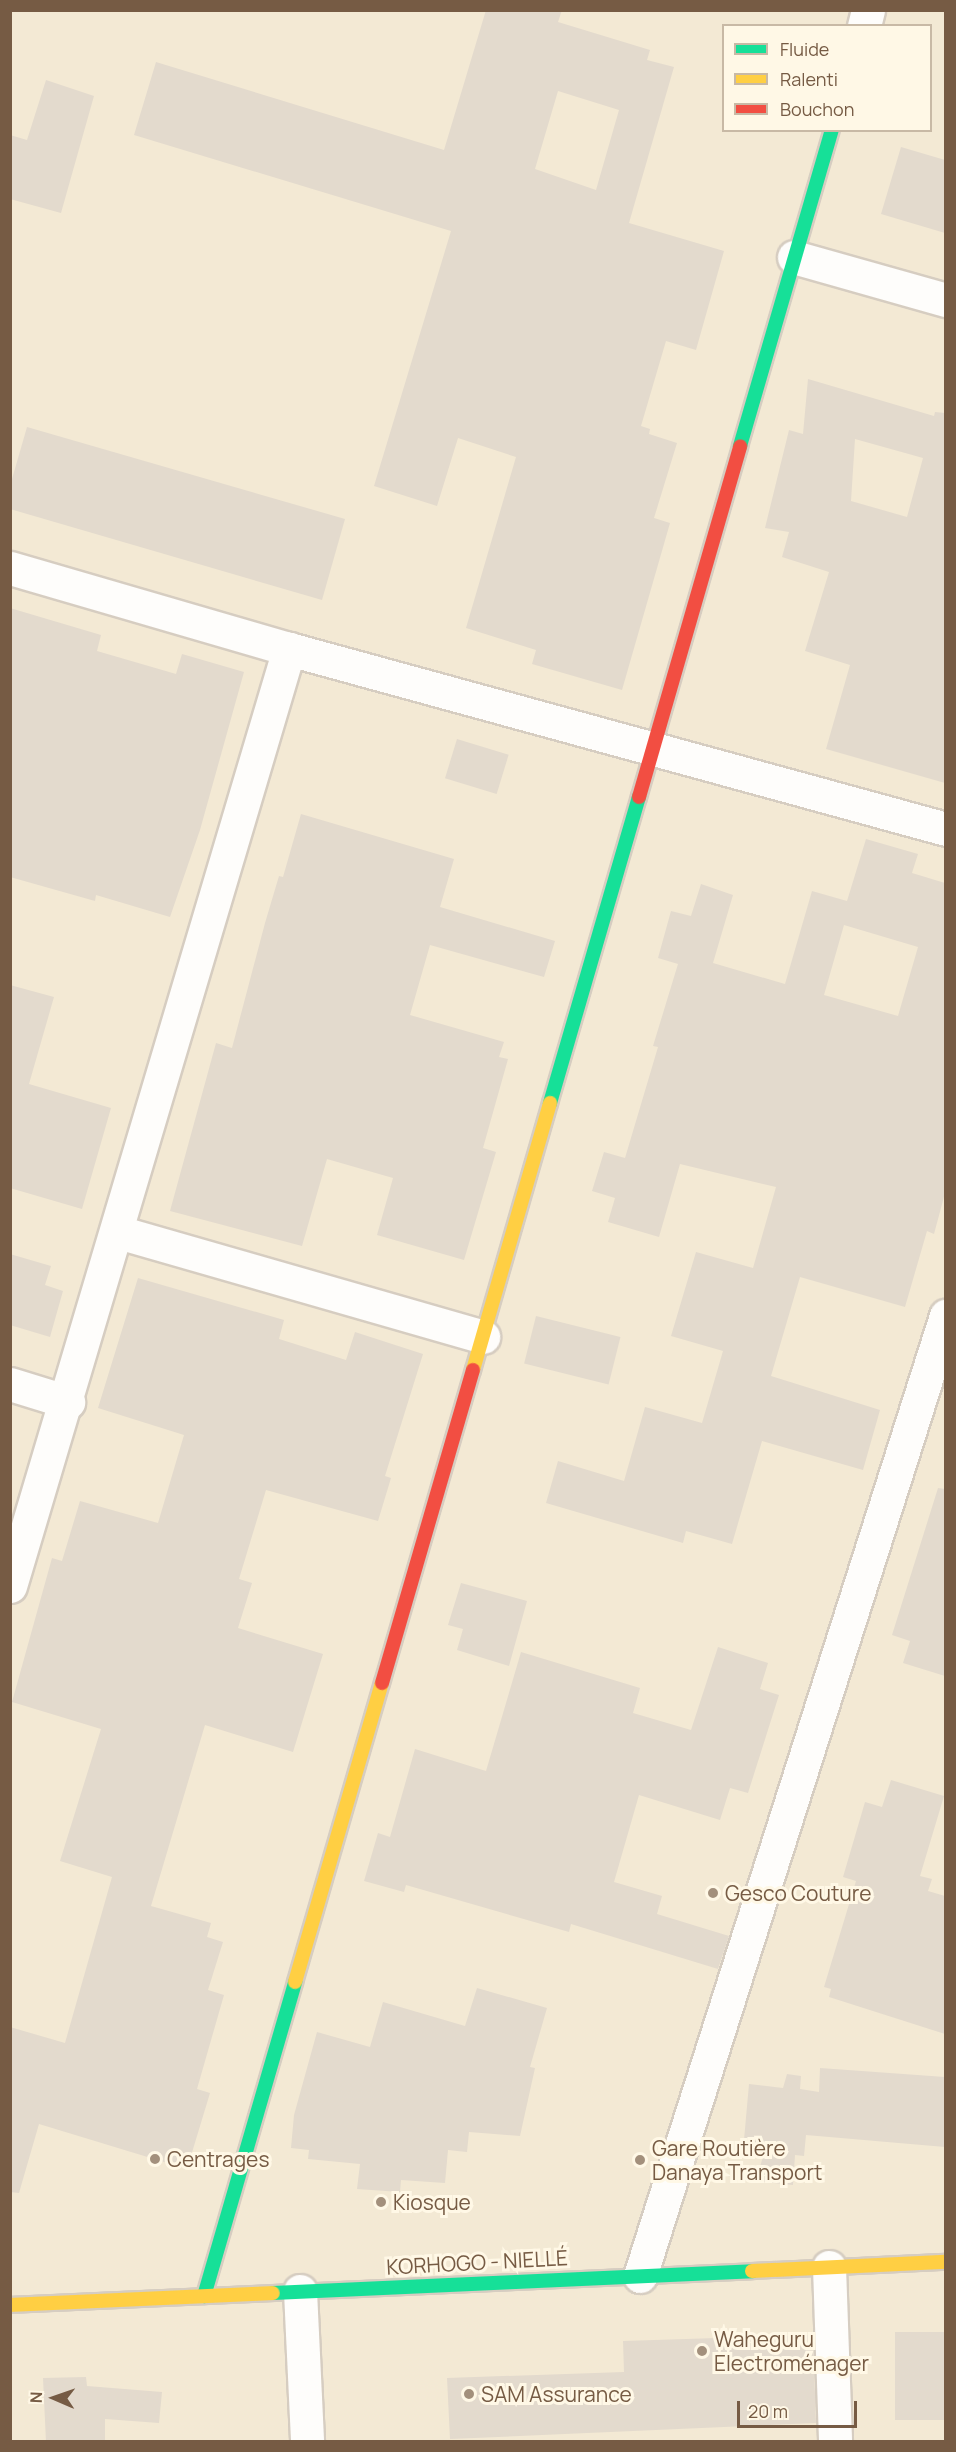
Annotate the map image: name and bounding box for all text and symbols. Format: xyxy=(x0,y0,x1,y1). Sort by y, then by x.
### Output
legend xyxy=(722,24,932,132)
text: Fluide xyxy=(780,37,829,61)
text: Ralenti xyxy=(780,67,838,91)
text: Bouchon xyxy=(780,97,854,121)
place label: Gesco Couture xyxy=(725,1880,871,1906)
marker: Gesco Couture xyxy=(706,1886,720,1900)
place label: Gare Routière Danaya Transport xyxy=(652,2135,822,2185)
place label: Centrages xyxy=(167,2146,269,2172)
marker: Centrages xyxy=(148,2152,162,2166)
marker: Gare Routière Danaya Transport xyxy=(633,2153,647,2167)
place label: Kiosque xyxy=(393,2189,471,2215)
marker: Kiosque xyxy=(374,2195,388,2209)
street label: KORHOGO - NIELLÉ xyxy=(386,2245,568,2279)
place label: Waheguru Electroménager xyxy=(714,2326,869,2376)
marker: Waheguru Electroménager xyxy=(695,2344,709,2358)
north arrow xyxy=(24,2368,84,2428)
place label: SAM Assurance xyxy=(481,2381,632,2407)
marker: SAM Assurance xyxy=(462,2387,476,2401)
scale bar xyxy=(740,2389,860,2427)
text: N xyxy=(25,2391,47,2404)
text: 20 m xyxy=(748,2399,788,2423)

